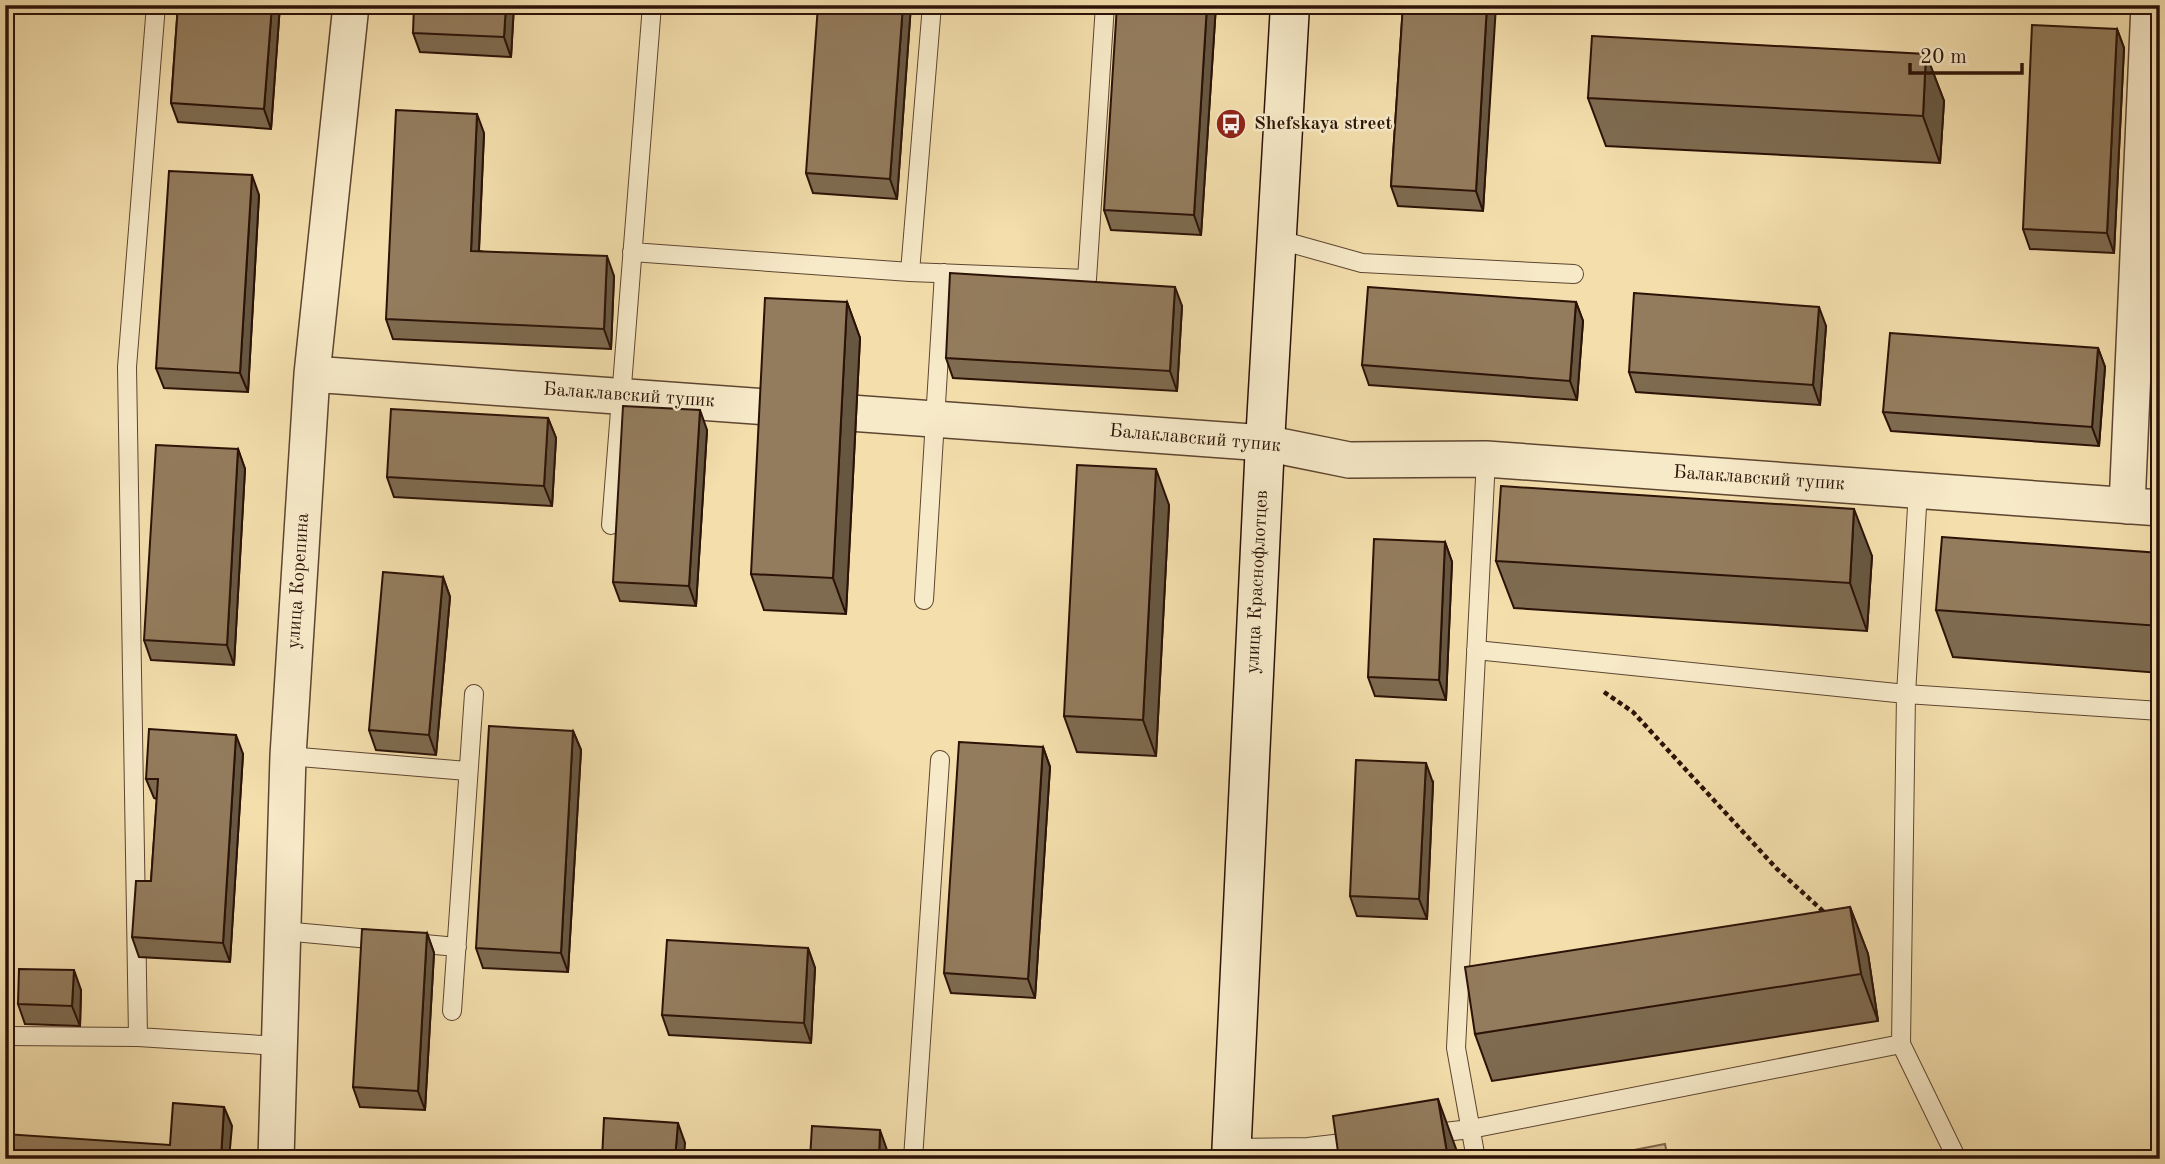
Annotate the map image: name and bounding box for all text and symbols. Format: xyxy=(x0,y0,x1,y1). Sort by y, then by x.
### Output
scale bar xyxy=(1910,32,2022,76)
text: 20 m xyxy=(1920,47,1967,68)
bus stop icon: Shefskaya street xyxy=(1214,107,1248,141)
place label: Shefskaya street xyxy=(1254,115,1392,134)
street label: Балаклавский тупик xyxy=(542,381,716,412)
street label: Балаклавский тупик xyxy=(1108,422,1282,456)
street label: Балаклавский тупик xyxy=(1672,464,1846,495)
street label: улица Краснофлотцев xyxy=(1244,490,1272,674)
street label: улица Корепина xyxy=(285,512,313,650)

